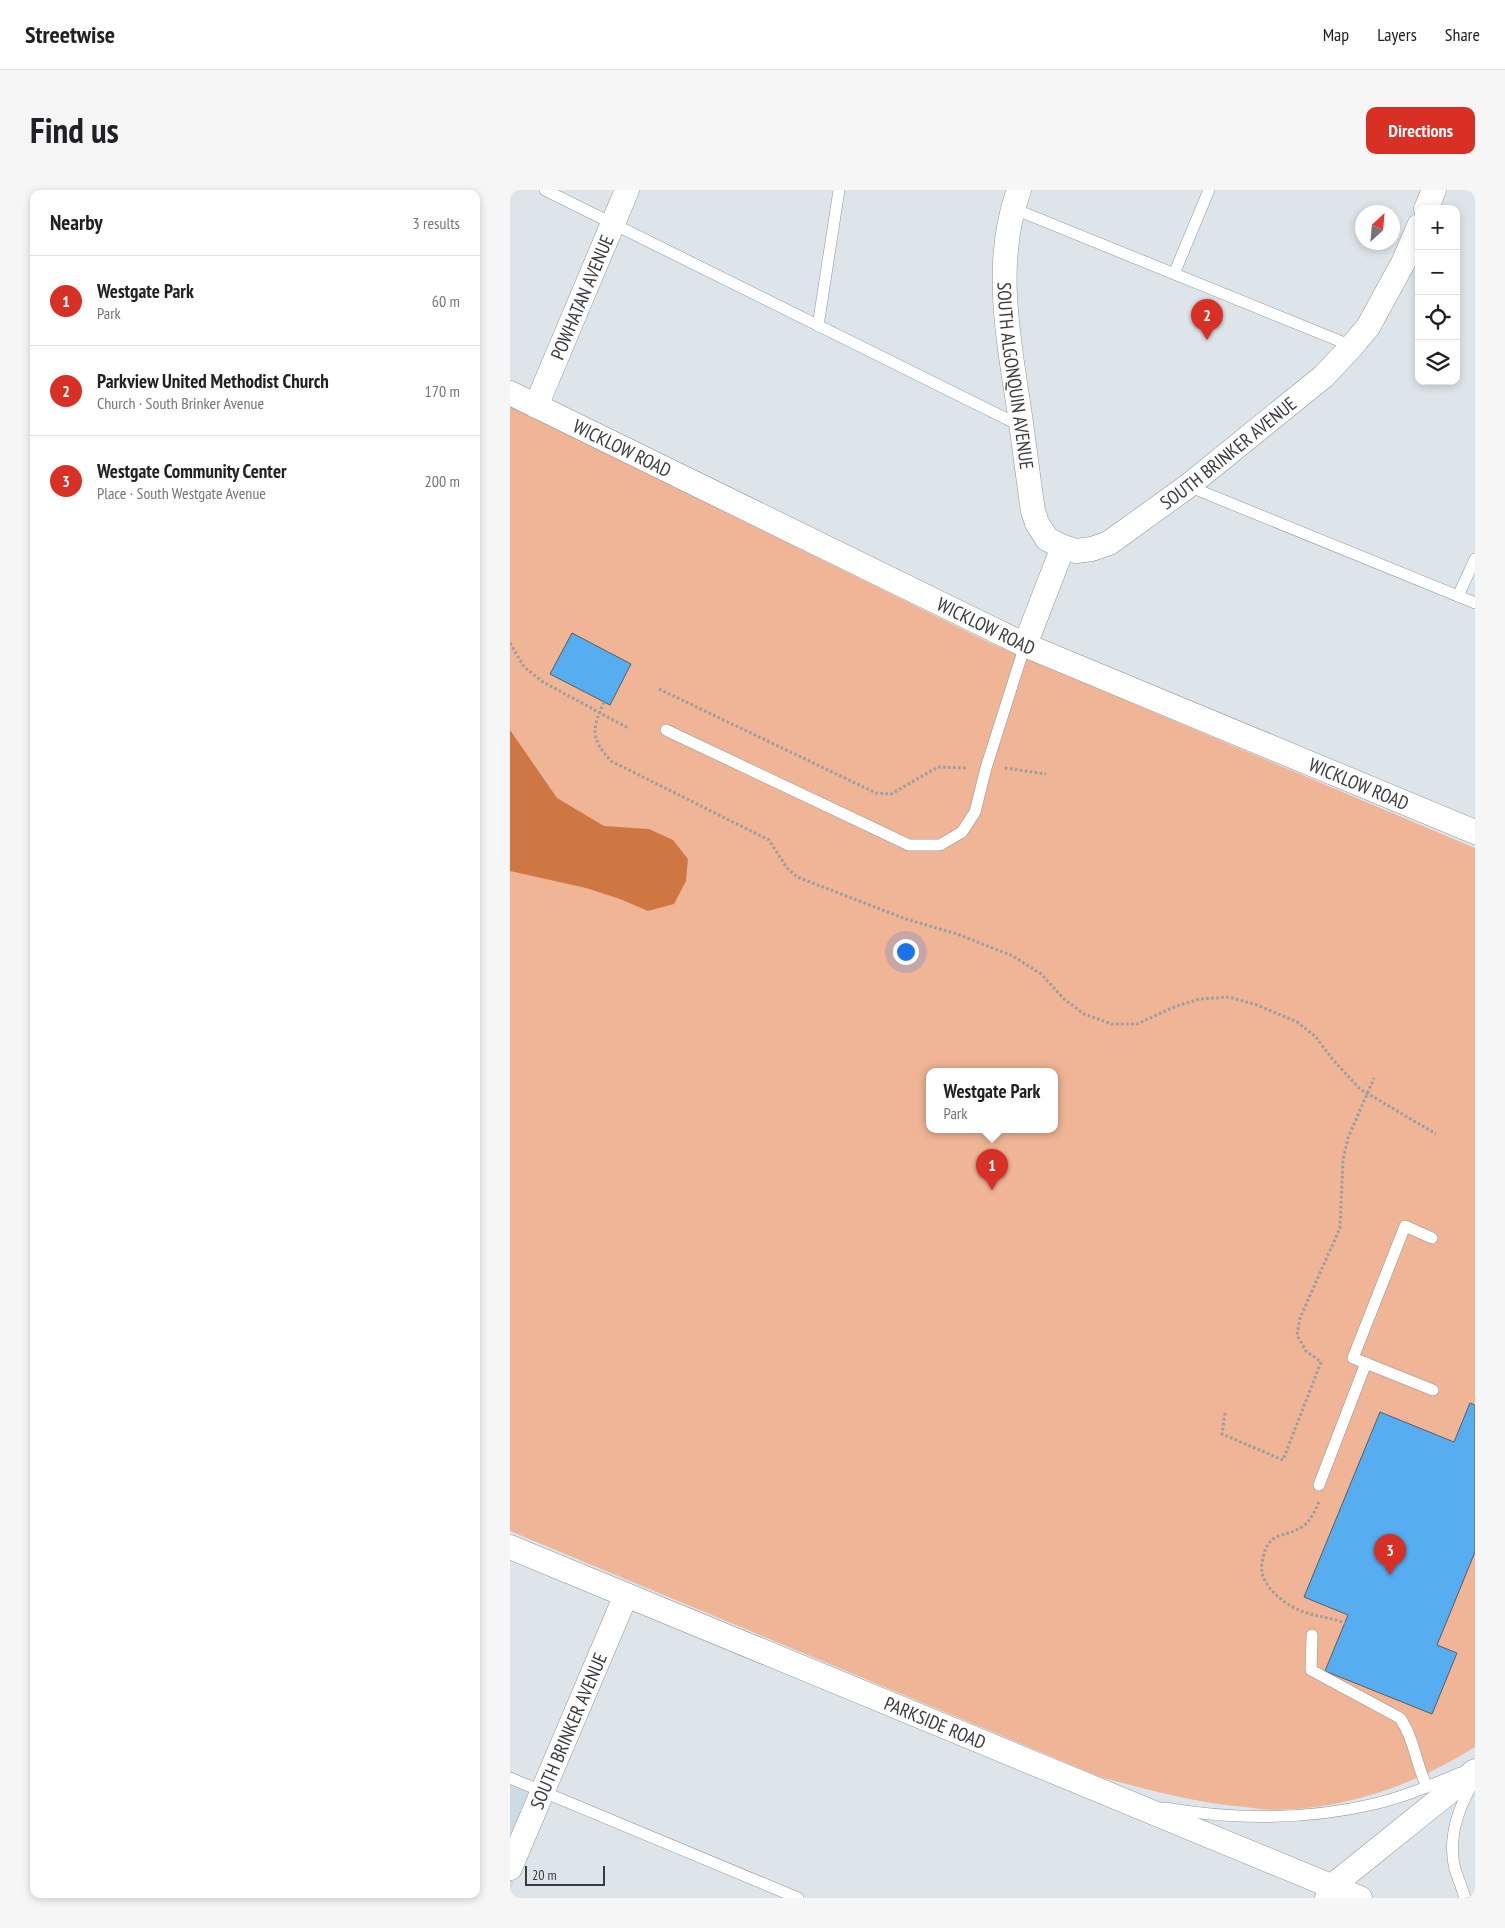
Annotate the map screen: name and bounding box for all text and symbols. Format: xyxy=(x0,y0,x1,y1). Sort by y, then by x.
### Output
text: Streetwise xyxy=(25,19,115,50)
text: Map xyxy=(1323,23,1349,46)
text: Layers xyxy=(1377,23,1417,46)
text: Share xyxy=(1445,23,1480,46)
text: Find us xyxy=(30,107,119,153)
button: Directions xyxy=(1366,107,1475,154)
north arrow xyxy=(1355,205,1400,250)
map controls xyxy=(1415,205,1460,385)
button: + xyxy=(1415,205,1460,250)
text: Nearby xyxy=(50,209,103,236)
text: 3 results xyxy=(413,213,460,233)
street label: POWHATAN AVENUE xyxy=(545,231,619,363)
button: − xyxy=(1415,250,1460,295)
text: Westgate Park xyxy=(97,279,194,303)
street label: SOUTH ALGONQUIN AVENUE xyxy=(993,282,1039,471)
text: 1 xyxy=(62,291,70,311)
text: 60 m xyxy=(432,291,460,311)
button: locate xyxy=(1415,295,1460,340)
pin: 2 xyxy=(1191,299,1223,340)
text: Park xyxy=(97,303,121,323)
button: layers xyxy=(1415,340,1460,385)
text: Parkview United Methodist Church xyxy=(97,369,329,393)
text: 2 xyxy=(62,381,70,401)
text: 170 m xyxy=(425,381,460,401)
street label: SOUTH BRINKER AVENUE xyxy=(1155,391,1301,514)
text: Church · South Brinker Avenue xyxy=(97,393,264,413)
street label: WICKLOW ROAD xyxy=(569,414,675,482)
text: Westgate Community Center xyxy=(97,459,287,483)
text: 3 xyxy=(62,471,70,491)
text: 200 m xyxy=(425,471,460,491)
text: Place · South Westgate Avenue xyxy=(97,483,266,503)
street label: WICKLOW ROAD xyxy=(933,592,1039,660)
street label: WICKLOW ROAD xyxy=(1305,752,1413,815)
your location xyxy=(893,939,919,965)
popup xyxy=(926,1068,1058,1133)
text: Westgate Park xyxy=(944,1079,1040,1103)
text: Park xyxy=(944,1103,967,1123)
pin: 1 xyxy=(976,1149,1008,1190)
pin: 3 xyxy=(1374,1534,1406,1575)
street label: SOUTH BRINKER AVENUE xyxy=(524,1649,612,1813)
street label: PARKSIDE ROAD xyxy=(881,1691,989,1754)
scale bar xyxy=(525,1863,605,1886)
text: 20 m xyxy=(532,1866,557,1884)

